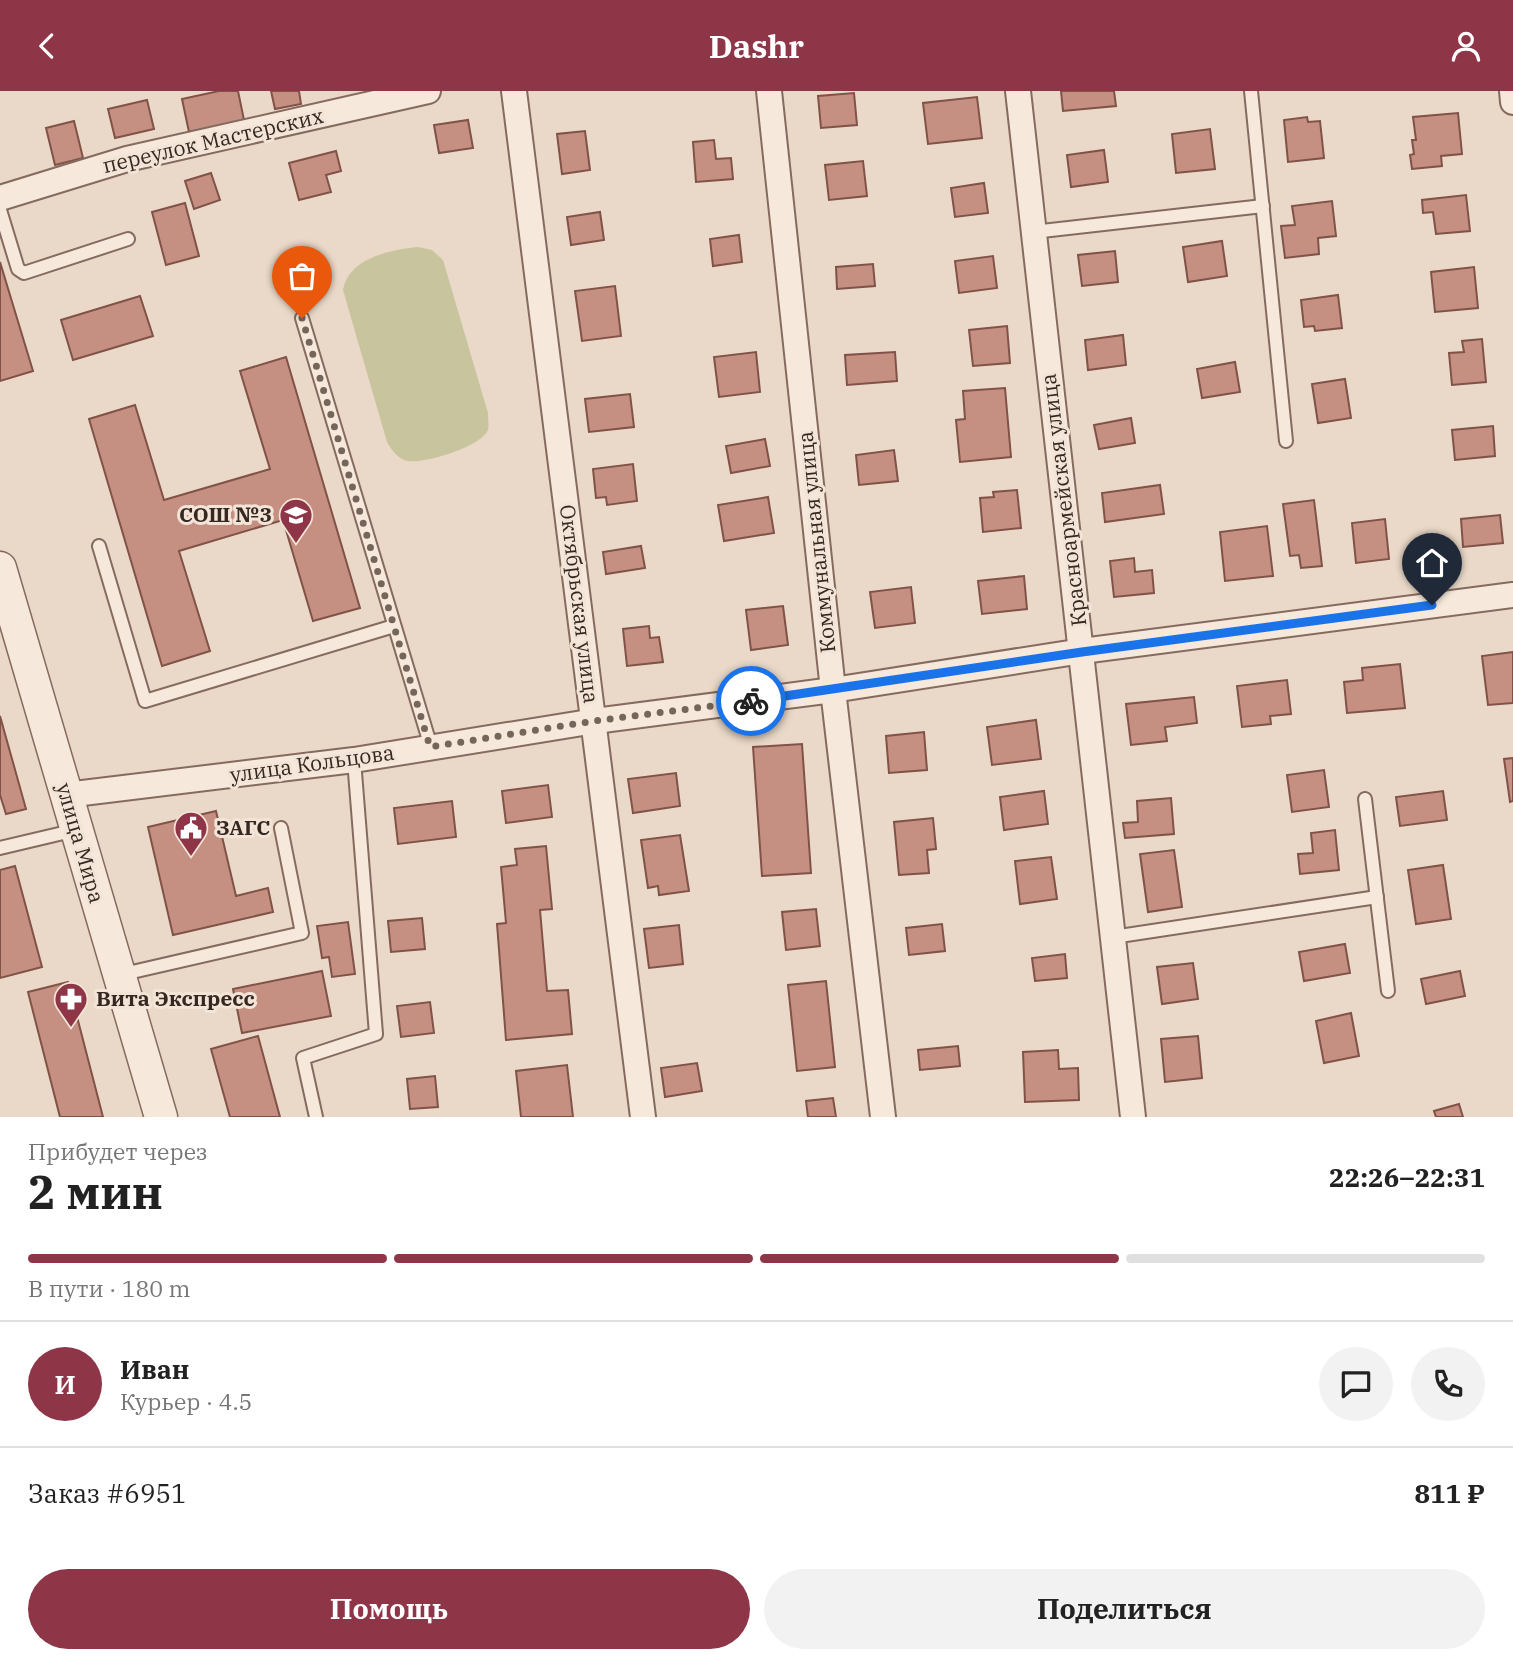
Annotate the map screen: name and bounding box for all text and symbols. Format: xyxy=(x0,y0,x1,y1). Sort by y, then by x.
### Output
text: Dashr xyxy=(709,25,804,67)
icon: back xyxy=(28,27,66,65)
icon: person xyxy=(1447,27,1485,65)
street label: переулок Мастерских xyxy=(100,101,326,179)
pin xyxy=(272,246,332,318)
icon: bag xyxy=(283,257,321,295)
street label: Красноармейская улица xyxy=(1034,372,1092,628)
street label: Коммунальная улица xyxy=(790,430,842,654)
school or university icon: СОШ №3 xyxy=(277,496,315,545)
place label: СОШ №3 xyxy=(179,500,272,528)
street label: Октябрьская улица xyxy=(554,503,606,705)
pin xyxy=(1402,533,1462,605)
icon: home xyxy=(1413,544,1451,582)
courier xyxy=(716,666,786,736)
icon: bike xyxy=(732,682,770,720)
street label: улица Кольцова xyxy=(228,738,396,788)
street label: улица Мира xyxy=(50,779,111,906)
public building icon: ЗАГС xyxy=(172,809,210,858)
place label: ЗАГС xyxy=(216,813,270,841)
pharmacy icon: Вита Экспресс xyxy=(52,980,90,1029)
place label: Вита Экспресс xyxy=(96,984,255,1012)
text: Прибудет через xyxy=(28,1136,208,1166)
text: 22:26–22:31 xyxy=(1329,1160,1485,1194)
text: 2 мин xyxy=(28,1162,163,1222)
text: В пути · 180 m xyxy=(28,1273,190,1303)
button: chat xyxy=(1319,1347,1393,1421)
button: phone xyxy=(1411,1347,1485,1421)
text: Иван xyxy=(120,1352,189,1386)
text: И xyxy=(54,1367,76,1401)
text: Курьер · 4.5 xyxy=(120,1386,252,1416)
text: Заказ #6951 xyxy=(28,1476,187,1510)
text: 811 ₽ xyxy=(1414,1476,1485,1510)
button: Помощь xyxy=(28,1569,750,1649)
button: Поделиться xyxy=(764,1569,1485,1649)

